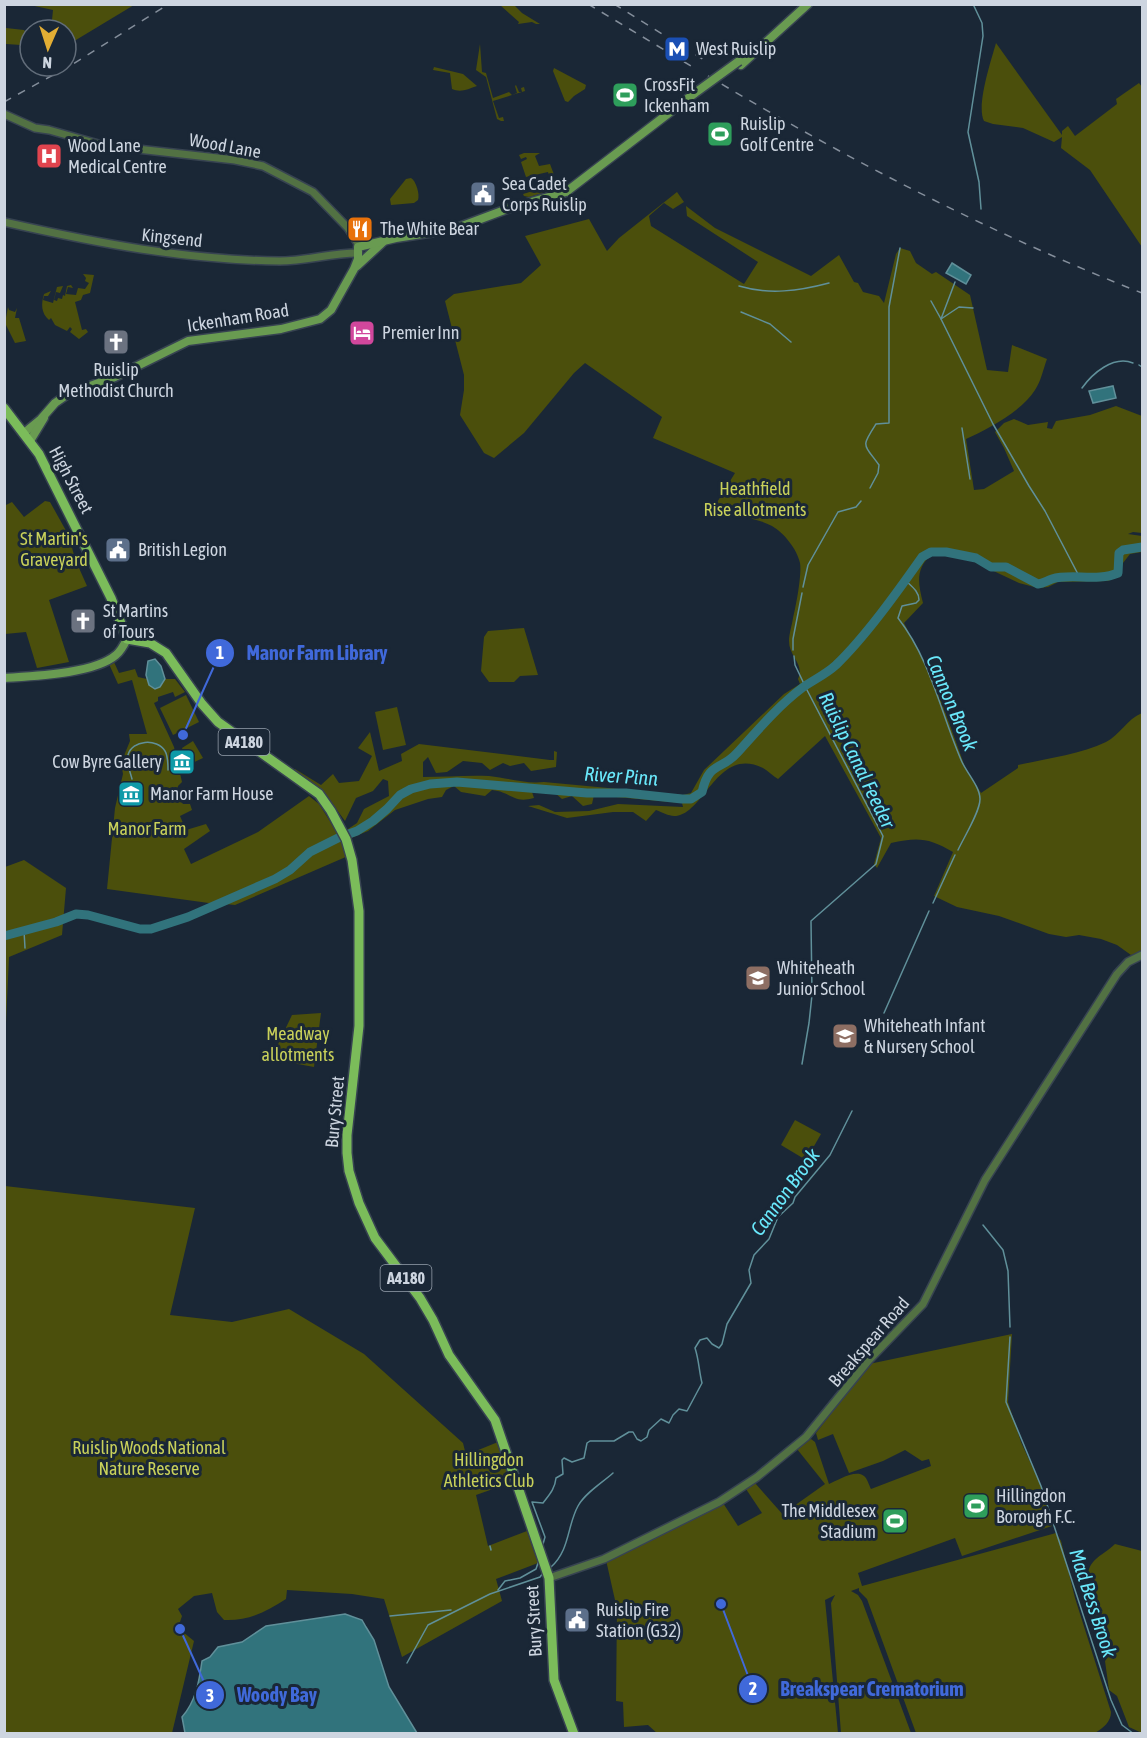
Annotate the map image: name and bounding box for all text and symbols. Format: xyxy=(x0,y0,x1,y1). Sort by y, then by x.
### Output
north arrow xyxy=(18,18,78,78)
metro station icon: West Ruislip xyxy=(662,34,692,64)
place label: West Ruislip xyxy=(696,38,776,59)
text: N xyxy=(42,54,52,72)
place label: CrossFit Ickenham xyxy=(644,74,710,116)
sports icon: CrossFit Ickenham xyxy=(610,80,640,110)
place label: Ruislip Golf Centre xyxy=(740,113,814,155)
sports icon: Ruislip Golf Centre xyxy=(705,119,735,149)
street label: Wood Lane xyxy=(187,129,263,162)
place label: Wood Lane Medical Centre xyxy=(68,135,167,177)
hospital icon: Wood Lane Medical Centre xyxy=(34,141,64,171)
place label: Sea Cadet Corps Ruislip xyxy=(502,173,587,215)
public building icon: Sea Cadet Corps Ruislip xyxy=(468,179,498,209)
restaurant icon: The White Bear xyxy=(345,214,375,244)
place label: The White Bear xyxy=(380,218,480,239)
street label: Kingsend xyxy=(141,224,204,251)
street label: Ickenham Road xyxy=(186,299,290,336)
hotel icon: Premier Inn xyxy=(347,318,377,348)
place label: Premier Inn xyxy=(382,322,459,343)
church icon: Ruislip Methodist Church xyxy=(101,327,131,357)
place label: Ruislip Methodist Church xyxy=(58,359,174,401)
street label: High Street xyxy=(45,443,98,517)
park label: Heathfield Rise allotments xyxy=(704,478,806,520)
park label: St Martin's Graveyard xyxy=(20,528,88,570)
public building icon: British Legion xyxy=(103,535,133,565)
place label: British Legion xyxy=(138,539,227,560)
place label: St Martins of Tours xyxy=(103,600,168,642)
church icon: St Martins of Tours xyxy=(68,606,98,636)
callout: Manor Farm Library xyxy=(205,634,400,672)
text: Manor Farm Library xyxy=(246,641,388,664)
text: 1 xyxy=(216,642,224,663)
water label: Cannon Brook xyxy=(922,651,983,754)
water label: Ruislip Canal Feeder xyxy=(815,688,901,832)
road number: A4180 xyxy=(218,729,270,755)
museum icon: Cow Byre Gallery xyxy=(167,747,197,777)
place label: Cow Byre Gallery xyxy=(52,751,162,772)
water label: River Pinn xyxy=(583,761,659,790)
museum icon: Manor Farm House xyxy=(116,779,146,809)
place label: Manor Farm House xyxy=(150,783,274,804)
park label: Manor Farm xyxy=(108,818,186,839)
place label: Whiteheath Junior School xyxy=(777,957,865,999)
school or university icon: Whiteheath Junior School xyxy=(743,963,773,993)
place label: Whiteheath Infant & Nursery School xyxy=(864,1015,985,1057)
school or university icon: Whiteheath Infant & Nursery School xyxy=(830,1021,860,1051)
park label: Meadway allotments xyxy=(262,1023,334,1065)
street label: Bury Street xyxy=(321,1075,348,1149)
water label: Cannon Brook xyxy=(745,1144,824,1240)
road number: A4180 xyxy=(380,1265,432,1291)
street label: Breakspear Road xyxy=(824,1293,913,1391)
park label: Ruislip Woods National Nature Reserve xyxy=(72,1437,226,1479)
park label: Hillingdon Athletics Club xyxy=(444,1449,534,1491)
place label: Hillingdon Borough F.C. xyxy=(996,1485,1075,1527)
sports icon: Hillingdon Borough F.C. xyxy=(961,1491,991,1521)
place label: The Middlesex Stadium xyxy=(781,1500,876,1542)
sports icon: The Middlesex Stadium xyxy=(880,1506,910,1536)
water label: Mad Bess Brook xyxy=(1065,1546,1122,1660)
street label: Bury Street xyxy=(521,1585,546,1657)
place label: Ruislip Fire Station (G32) xyxy=(596,1599,681,1641)
public building icon: Ruislip Fire Station (G32) xyxy=(562,1605,592,1635)
callout: Breakspear Crematorium xyxy=(738,1670,975,1708)
callout: Woody Bay xyxy=(195,1676,329,1714)
text: Breakspear Crematorium xyxy=(780,1677,964,1700)
text: 2 xyxy=(749,1678,757,1699)
text: Woody Bay xyxy=(236,1683,318,1706)
text: 3 xyxy=(206,1685,214,1706)

